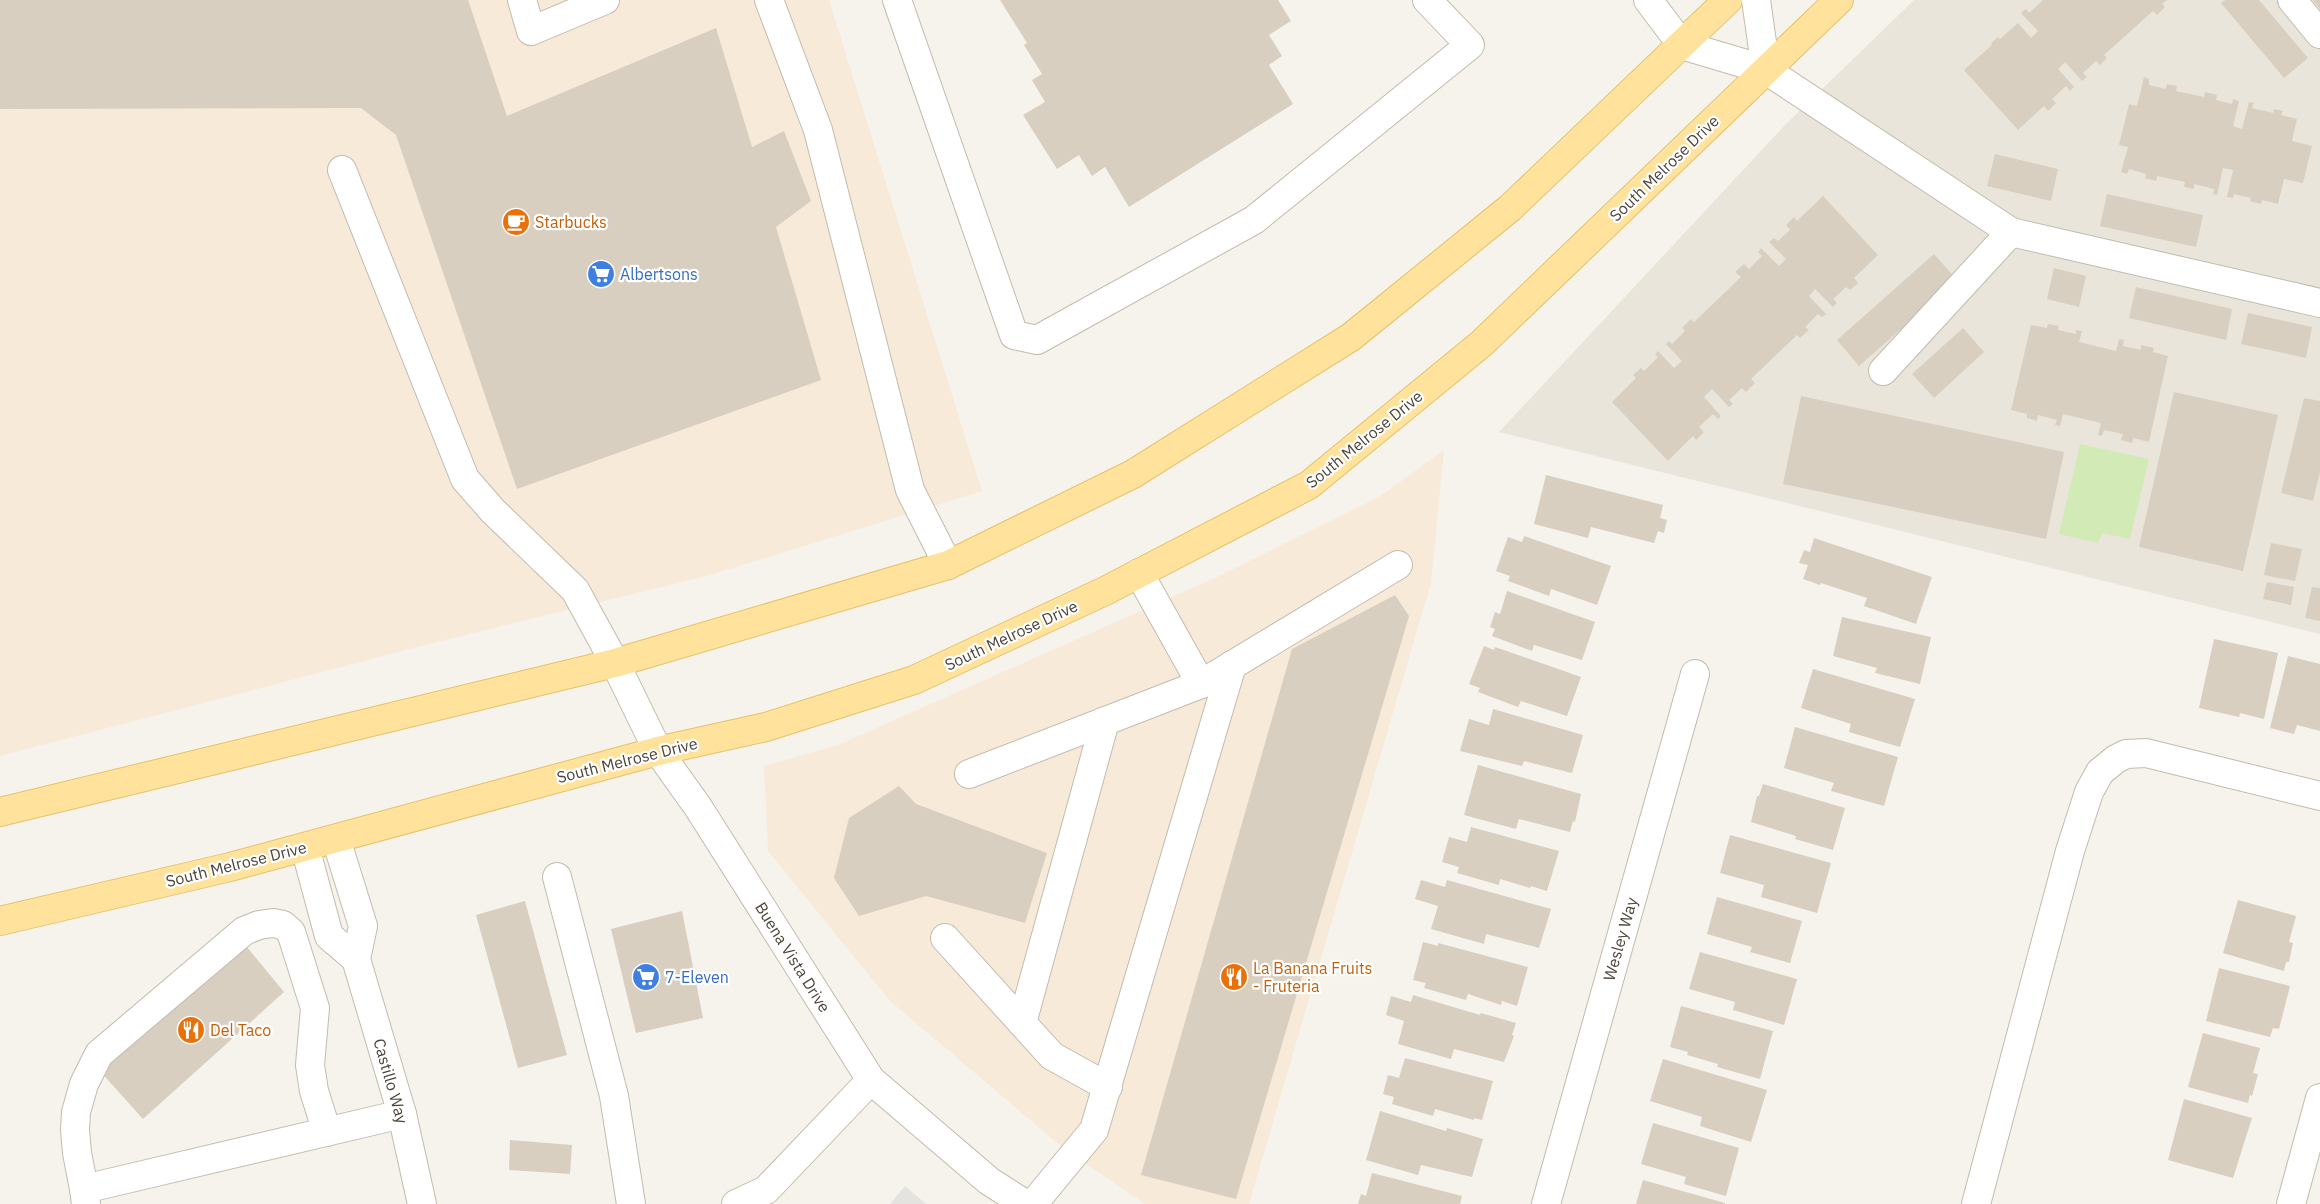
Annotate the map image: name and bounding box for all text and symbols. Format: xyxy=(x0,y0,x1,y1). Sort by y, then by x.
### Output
street label: South Melrose Drive xyxy=(1605,111,1723,225)
cafe icon: Starbucks xyxy=(501,207,531,237)
place label: Starbucks xyxy=(535,212,607,232)
supermarket icon: Albertsons xyxy=(586,259,616,289)
place label: Albertsons xyxy=(620,264,698,284)
street label: South Melrose Drive xyxy=(1302,386,1426,492)
street label: South Melrose Drive xyxy=(941,595,1081,675)
street label: South Melrose Drive xyxy=(555,733,700,787)
street label: South Melrose Drive xyxy=(164,837,309,891)
street label: Wesley Way xyxy=(1599,895,1641,983)
street label: Buena Vista Drive xyxy=(751,898,835,1016)
place label: La Banana Fruits - Fruteria xyxy=(1253,958,1372,996)
supermarket icon: 7-Eleven xyxy=(631,962,661,992)
restaurant icon: La Banana Fruits - Fruteria xyxy=(1219,962,1249,992)
place label: 7-Eleven xyxy=(665,967,729,987)
restaurant icon: Del Taco xyxy=(176,1015,206,1045)
place label: Del Taco xyxy=(210,1020,271,1040)
street label: Castillo Way xyxy=(369,1036,413,1126)

